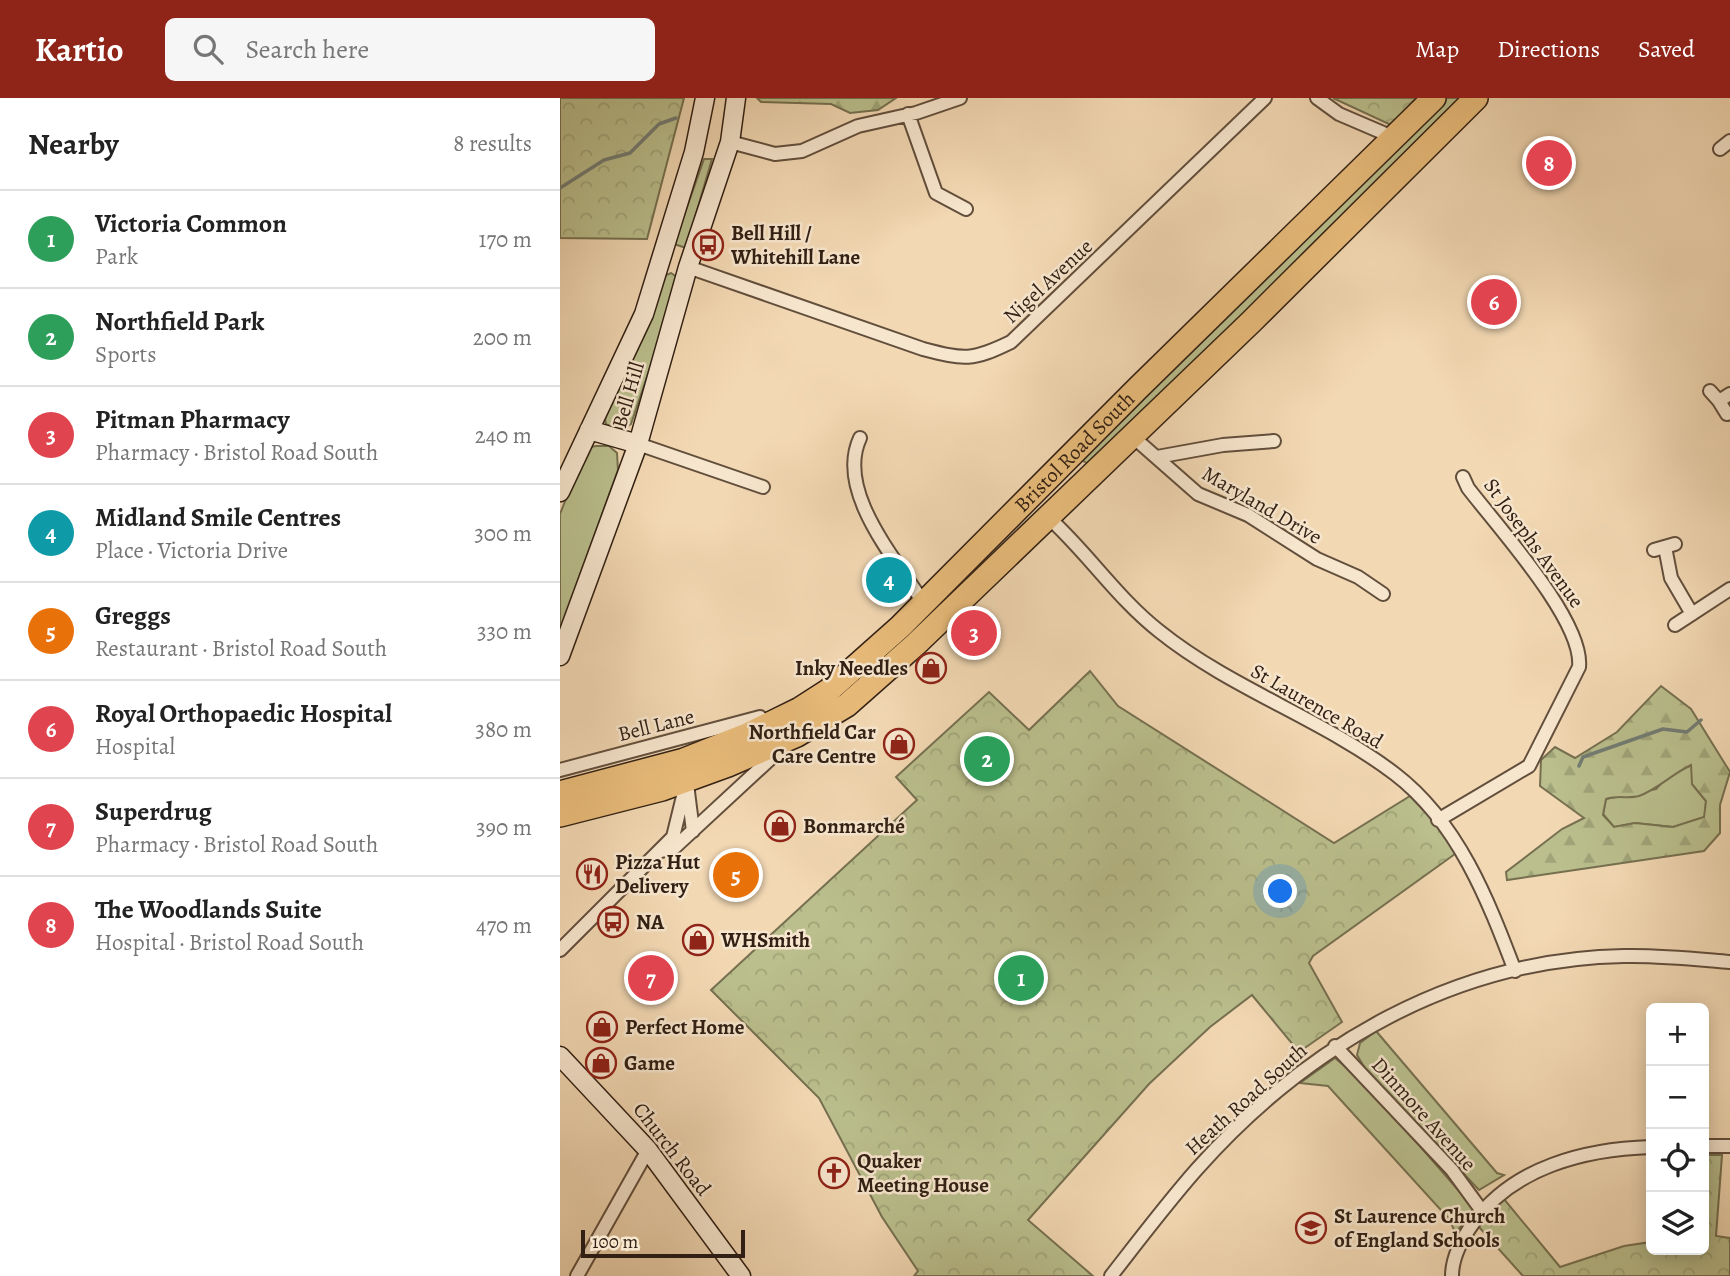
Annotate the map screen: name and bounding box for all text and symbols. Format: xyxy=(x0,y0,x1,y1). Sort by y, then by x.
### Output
search box xyxy=(165,18,655,81)
text: Kartio xyxy=(35,27,123,72)
icon: search xyxy=(189,30,227,68)
text: Search here xyxy=(245,32,369,67)
text: Map xyxy=(1415,33,1459,65)
text: Directions xyxy=(1497,33,1600,65)
text: Saved xyxy=(1638,33,1695,65)
text: Nearby xyxy=(28,124,119,164)
text: 8 results xyxy=(453,128,532,159)
pin: 8 xyxy=(1526,137,1572,189)
text: Victoria Common xyxy=(95,206,287,241)
place label: Bell Hill / Whitehill Lane xyxy=(730,219,861,271)
text: 1 xyxy=(47,224,55,255)
text: 170 m xyxy=(479,224,532,255)
bus stop icon: Bell Hill / Whitehill Lane xyxy=(691,228,725,262)
street label: Nigel Avenue xyxy=(997,232,1099,330)
text: Park xyxy=(95,241,138,272)
pin: 6 xyxy=(1471,276,1517,328)
text: Northfield Park xyxy=(95,304,265,339)
text: 2 xyxy=(45,322,57,353)
text: 200 m xyxy=(473,322,532,353)
text: Sports xyxy=(95,339,156,370)
street label: Bell Hill xyxy=(605,358,651,432)
street label: Bristol Road South xyxy=(1008,385,1141,518)
text: Pitman Pharmacy xyxy=(95,402,290,437)
text: 3 xyxy=(46,420,56,451)
text: 240 m xyxy=(475,420,532,451)
text: Pharmacy · Bristol Road South xyxy=(95,437,378,468)
street label: Maryland Drive xyxy=(1197,459,1327,551)
street label: St Josephs Avenue xyxy=(1477,472,1591,614)
text: Midland Smile Centres xyxy=(95,500,341,535)
text: 4 xyxy=(46,518,56,549)
text: 300 m xyxy=(474,518,532,549)
text: Place · Victoria Drive xyxy=(95,535,288,566)
pin: 4 xyxy=(866,554,912,606)
text: Greggs xyxy=(95,598,171,633)
pin: 3 xyxy=(951,607,997,659)
text: 5 xyxy=(46,616,56,647)
text: 330 m xyxy=(477,616,532,647)
text: Restaurant · Bristol Road South xyxy=(95,633,387,664)
shop icon: Inky Needles xyxy=(914,651,948,685)
place label: Inky Needles xyxy=(795,654,908,682)
street label: St Laurence Road xyxy=(1246,657,1389,756)
text: Royal Orthopaedic Hospital xyxy=(95,696,392,731)
street label: Bell Lane xyxy=(615,702,697,748)
text: 6 xyxy=(46,714,56,745)
text: 380 m xyxy=(475,714,532,745)
place label: Northfield Car Care Centre xyxy=(748,718,876,770)
shop icon: Northfield Car Care Centre xyxy=(882,727,916,761)
text: Hospital xyxy=(95,731,175,762)
pin: 2 xyxy=(964,733,1010,785)
text: Superdrug xyxy=(95,794,212,829)
shop icon: Bonmarché xyxy=(763,809,797,843)
text: 7 xyxy=(46,812,56,843)
text: 390 m xyxy=(476,812,532,843)
place label: Bonmarché xyxy=(803,812,905,840)
text: Pharmacy · Bristol Road South xyxy=(95,829,378,860)
place label: Pizza Hut Delivery xyxy=(615,848,700,900)
pin: 5 xyxy=(713,849,759,901)
restaurant icon: Pizza Hut Delivery xyxy=(575,857,609,891)
your location xyxy=(1263,874,1297,908)
text: The Woodlands Suite xyxy=(95,892,322,927)
bus stop icon: NA xyxy=(596,905,630,939)
place label: NA xyxy=(636,908,665,936)
text: 8 xyxy=(45,910,57,941)
text: 470 m xyxy=(476,910,532,941)
shop icon: WHSmith xyxy=(681,923,715,957)
place label: WHSmith xyxy=(720,926,810,954)
text: Hospital · Bristol Road South xyxy=(95,927,364,958)
pin: 7 xyxy=(628,952,674,1004)
pin: 1 xyxy=(998,952,1044,1004)
map controls xyxy=(1646,1003,1709,1255)
button: + xyxy=(1646,1003,1709,1066)
shop icon: Perfect Home xyxy=(585,1010,619,1044)
place label: Perfect Home xyxy=(625,1013,745,1041)
street label: Heath Road South xyxy=(1179,1037,1313,1161)
shop icon: Game xyxy=(584,1046,618,1080)
place label: Game xyxy=(624,1049,675,1077)
street label: Dinmore Avenue xyxy=(1365,1051,1483,1177)
button: − xyxy=(1646,1066,1709,1129)
street label: Church Road xyxy=(627,1096,718,1202)
button: locate xyxy=(1646,1129,1709,1192)
place label: Quaker Meeting House xyxy=(857,1147,989,1199)
church icon: Quaker Meeting House xyxy=(817,1156,851,1190)
button: layers xyxy=(1646,1192,1709,1255)
place label: St Laurence Church of England Schools xyxy=(1334,1202,1505,1254)
school or university icon: St Laurence Church of England Schools xyxy=(1294,1211,1328,1245)
scale bar xyxy=(581,1227,746,1259)
text: 100 m xyxy=(592,1229,638,1255)

